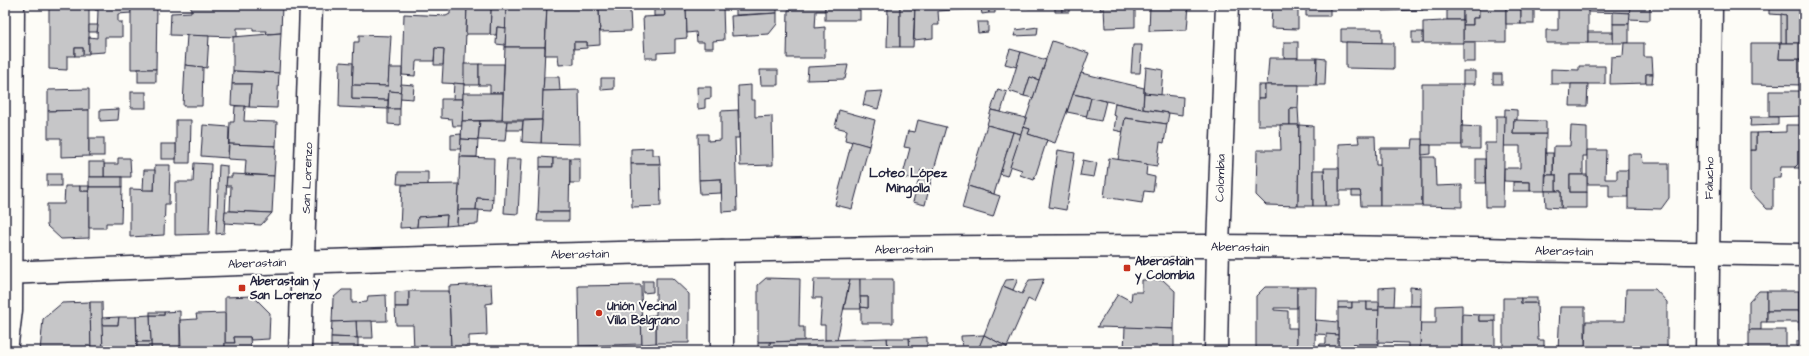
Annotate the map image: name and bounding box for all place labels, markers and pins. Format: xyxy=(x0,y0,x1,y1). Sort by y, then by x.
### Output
place label: Aberastain y Colombia xyxy=(1135,253,1195,285)
marker: Aberastain y Colombia xyxy=(1122,263,1132,273)
place label: Aberastain y San Lorenzo xyxy=(249,273,322,304)
marker: Aberastain y San Lorenzo xyxy=(237,283,247,293)
place label: Unión Vecinal Villa Belgrano xyxy=(606,298,680,331)
marker: Unión Vecinal Villa Belgrano xyxy=(594,308,604,318)

